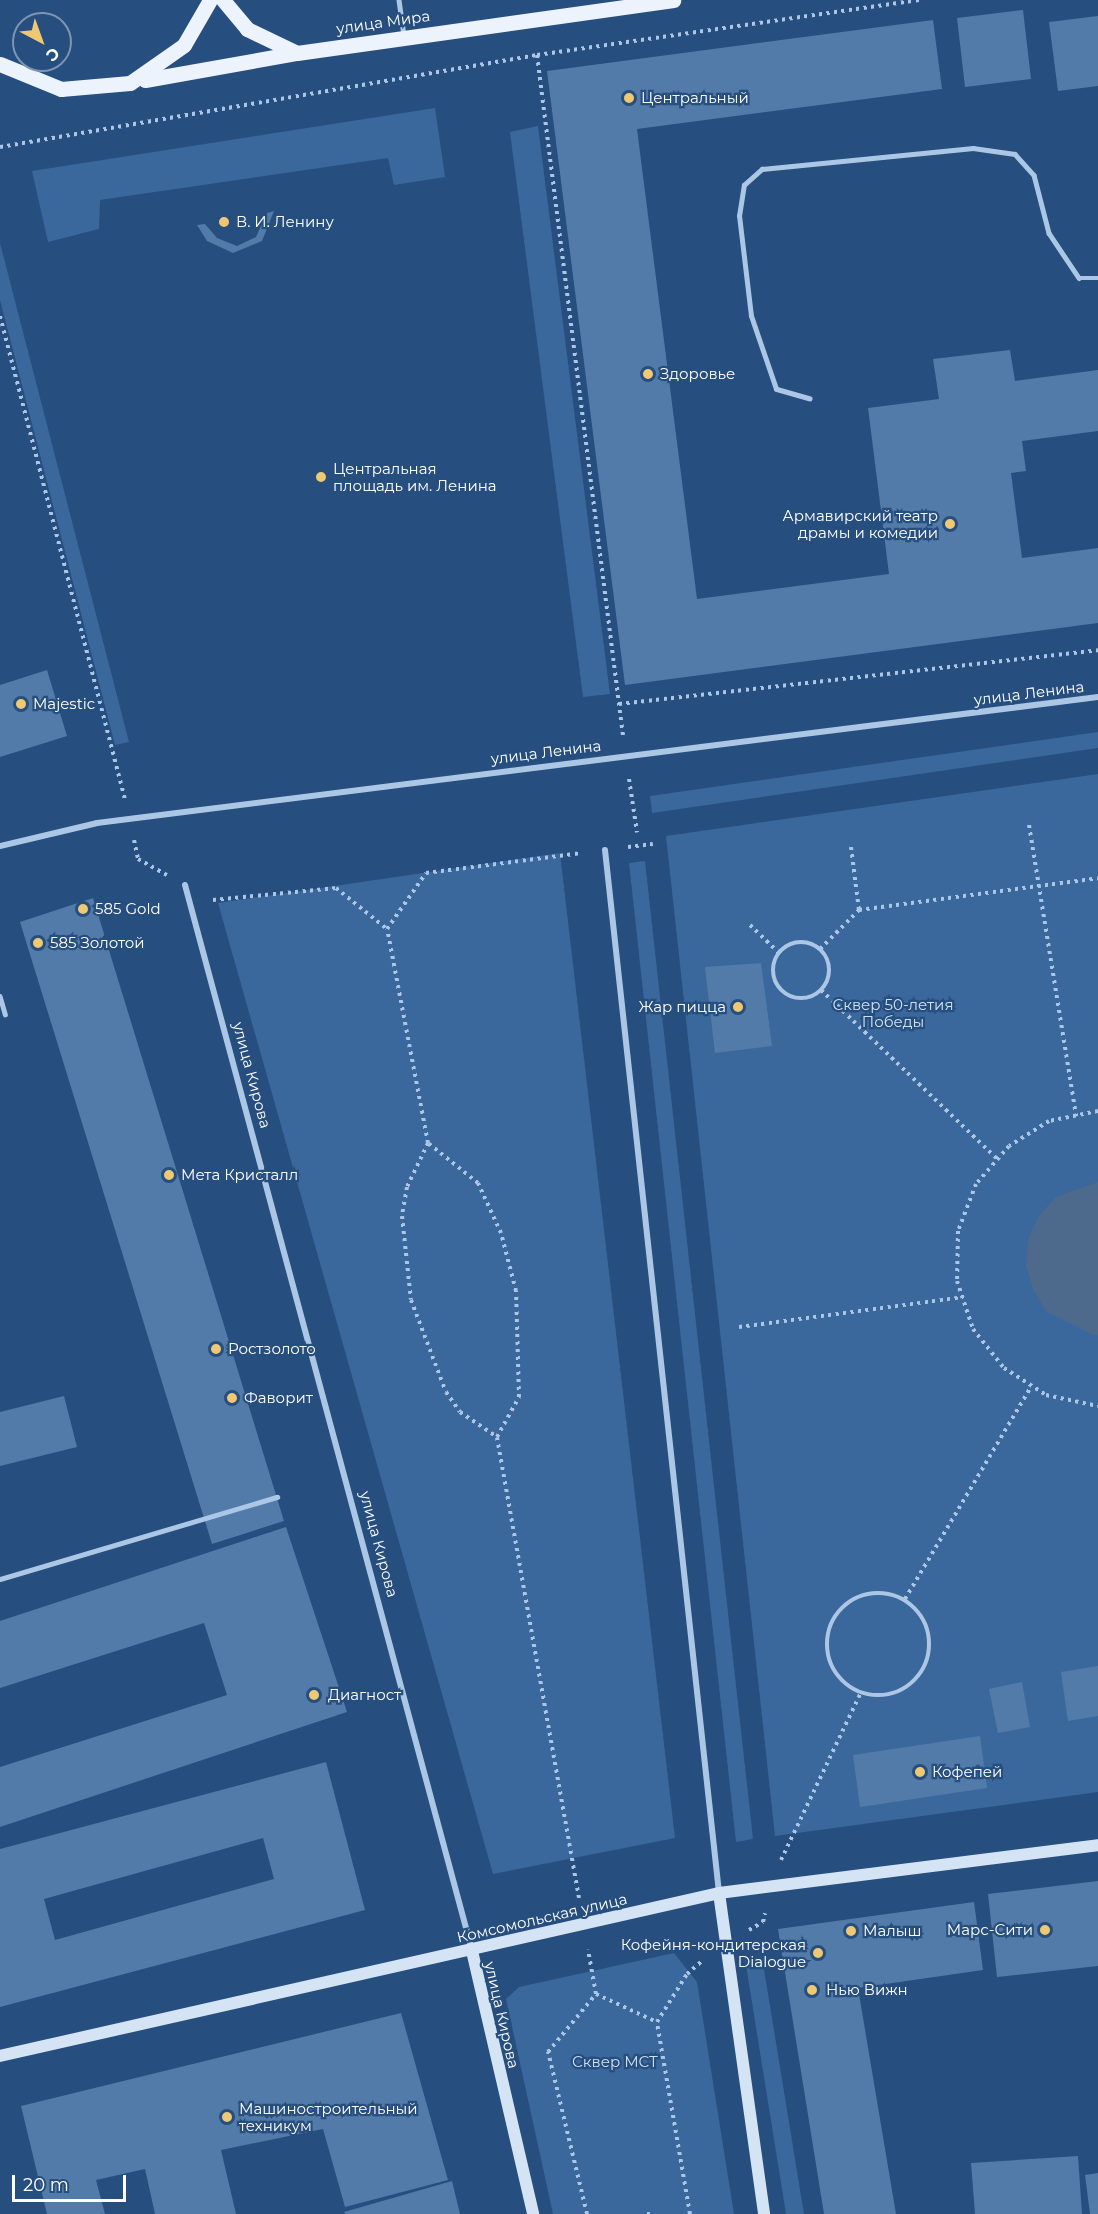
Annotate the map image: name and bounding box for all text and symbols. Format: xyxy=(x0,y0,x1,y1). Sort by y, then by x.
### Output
street label: улица Мира xyxy=(335,7,431,37)
north arrow xyxy=(12,12,72,72)
text: С xyxy=(42,43,63,65)
place label: Центральный xyxy=(641,89,749,107)
marker: Центральный xyxy=(622,91,636,105)
place label: В. И. Ленину xyxy=(236,213,334,231)
marker: В. И. Ленину xyxy=(217,215,231,229)
place label: Здоровье xyxy=(660,365,735,383)
marker: Здоровье xyxy=(641,367,655,381)
place label: Центральная площадь им. Ленина xyxy=(333,459,497,494)
marker: Центральная площадь им. Ленина xyxy=(314,470,328,484)
place label: Армавирский театр драмы и комедии xyxy=(783,506,938,541)
marker: Армавирский театр драмы и комедии xyxy=(943,517,957,531)
street label: улица Ленина xyxy=(973,677,1085,709)
place label: Majestic xyxy=(33,695,95,713)
marker: Majestic xyxy=(14,697,28,711)
street label: улица Ленина xyxy=(490,736,602,768)
place label: 585 Gold xyxy=(95,900,161,918)
marker: 585 Gold xyxy=(76,902,90,916)
place label: 585 Золотой xyxy=(50,934,145,952)
marker: 585 Золотой xyxy=(31,936,45,950)
park label: Сквер 50-летия Победы xyxy=(832,995,954,1030)
place label: Жар пицца xyxy=(638,998,726,1016)
marker: Жар пицца xyxy=(731,1000,745,1014)
street label: улица Кирова xyxy=(229,1020,275,1130)
place label: Мета Кристалл xyxy=(181,1166,298,1184)
marker: Мета Кристалл xyxy=(162,1168,176,1182)
place label: Ростзолото xyxy=(228,1340,316,1358)
marker: Ростзолото xyxy=(209,1342,223,1356)
place label: Фаворит xyxy=(244,1389,313,1407)
marker: Фаворит xyxy=(225,1391,239,1405)
street label: улица Кирова xyxy=(356,1489,402,1599)
marker: Диагност xyxy=(305,1686,323,1704)
place label: Диагност xyxy=(328,1686,401,1704)
place label: Кофепей xyxy=(932,1763,1002,1781)
marker: Кофепей xyxy=(913,1765,927,1779)
street label: Комсомольская улица xyxy=(455,1890,629,1946)
place label: Марс-Сити xyxy=(947,1921,1033,1939)
place label: Малыш xyxy=(863,1922,921,1940)
marker: Марс-Сити xyxy=(1038,1923,1052,1937)
marker: Малыш xyxy=(844,1924,858,1938)
place label: Кофейня-кондитерская Dialogue xyxy=(621,1935,806,1970)
marker: Кофейня-кондитерская Dialogue xyxy=(811,1946,825,1960)
street label: улица Кирова xyxy=(481,1960,523,2070)
marker: Нью Вижн xyxy=(803,1981,821,1999)
place label: Нью Вижн xyxy=(826,1981,908,1999)
park label: Сквер МСТ xyxy=(572,2053,658,2071)
place label: Машиностроительный техникум xyxy=(239,2099,418,2134)
marker: Машиностроительный техникум xyxy=(220,2110,234,2124)
scale bar xyxy=(15,2163,129,2201)
text: 20 m xyxy=(23,2174,69,2196)

